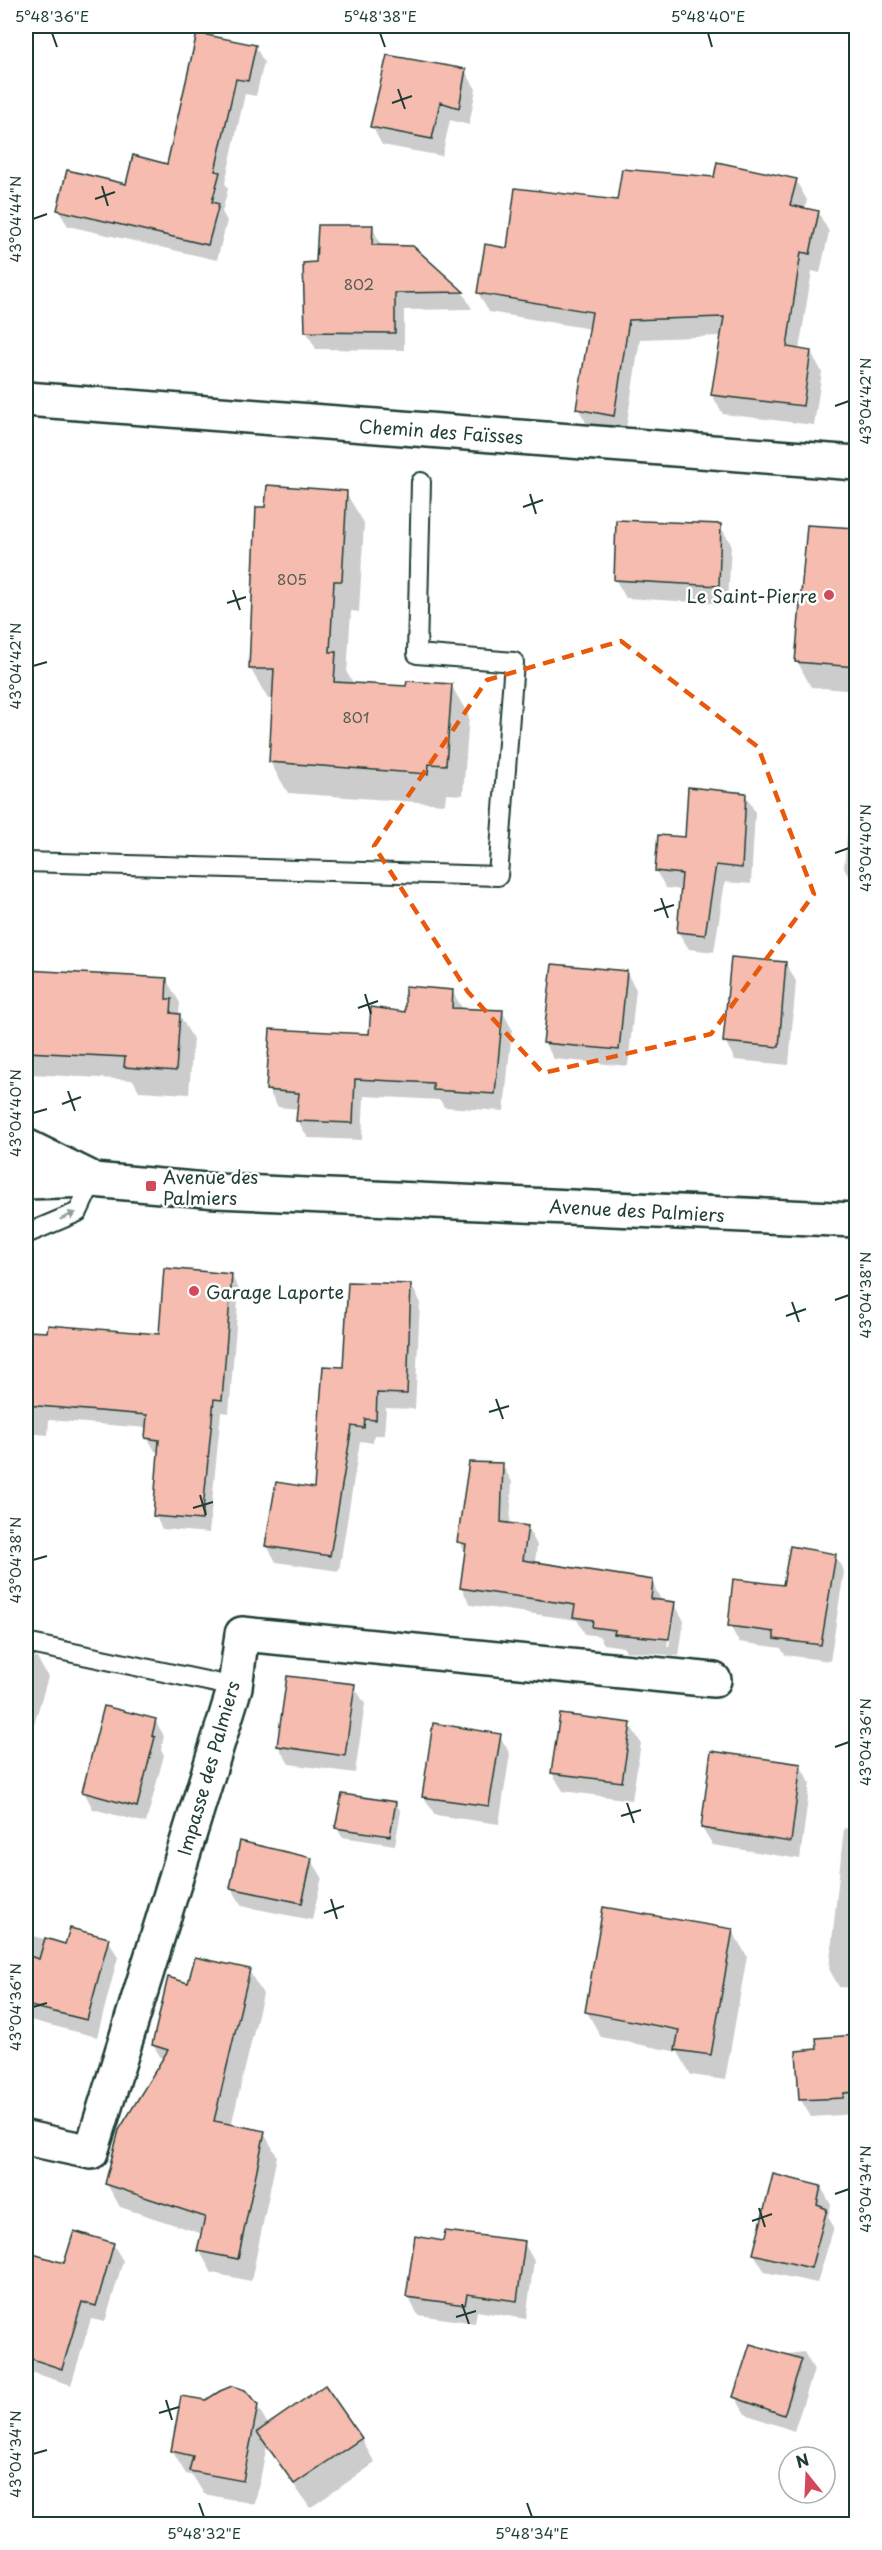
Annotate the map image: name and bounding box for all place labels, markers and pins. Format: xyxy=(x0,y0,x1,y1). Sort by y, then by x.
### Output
place label: Le Saint-Pierre xyxy=(687,582,817,609)
marker: Le Saint-Pierre xyxy=(822,588,836,602)
place label: Avenue des Palmiers xyxy=(163,1163,258,1211)
marker: Avenue des Palmiers xyxy=(144,1179,158,1193)
place label: Garage Laporte xyxy=(206,1278,344,1305)
marker: Garage Laporte xyxy=(187,1284,201,1298)

